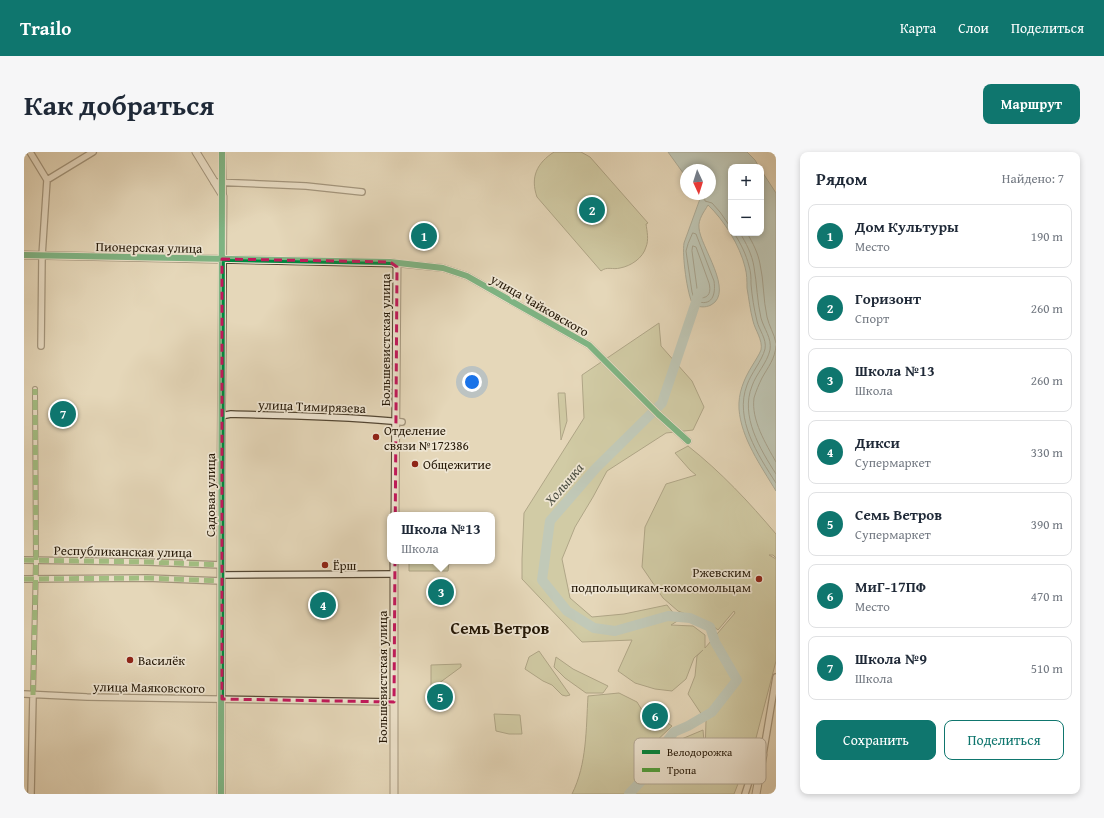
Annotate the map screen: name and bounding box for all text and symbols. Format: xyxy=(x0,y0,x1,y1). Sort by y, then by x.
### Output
text: Trailo xyxy=(20,14,71,42)
text: Карта xyxy=(900,18,936,38)
text: Слои xyxy=(958,18,989,38)
text: Поделиться xyxy=(1011,18,1084,38)
text: Как добраться xyxy=(24,84,214,125)
button: Маршрут xyxy=(983,84,1080,124)
north arrow xyxy=(680,164,716,200)
map controls xyxy=(728,164,764,236)
button: + xyxy=(728,164,764,200)
text: Рядом xyxy=(816,166,867,191)
text: Найдено: 7 xyxy=(1002,169,1064,188)
pin: 2 xyxy=(579,195,605,225)
button: − xyxy=(728,200,764,236)
text: Дом Культуры xyxy=(855,216,959,237)
pin: 1 xyxy=(411,221,437,251)
text: 1 xyxy=(827,227,833,246)
text: 190 m xyxy=(1031,227,1063,246)
street label: Пионерская улица xyxy=(95,237,203,258)
text: Место xyxy=(855,237,890,256)
street label: улица Чайковского xyxy=(486,269,593,342)
street label: Большевистская улица xyxy=(376,273,395,406)
text: Горизонт xyxy=(855,288,921,309)
text: 2 xyxy=(827,299,833,318)
text: 260 m xyxy=(1031,299,1063,318)
text: Спорт xyxy=(855,309,889,328)
text: Школа №13 xyxy=(855,360,935,381)
text: 3 xyxy=(827,371,833,390)
text: 260 m xyxy=(1031,371,1063,390)
your location xyxy=(462,372,482,392)
text: Школа xyxy=(855,381,893,400)
street label: улица Тимирязева xyxy=(257,395,367,418)
pin: 7 xyxy=(50,399,76,429)
place label: Отделение связи №172386 xyxy=(384,421,469,455)
marker: Отделение связи №172386 xyxy=(371,432,381,442)
text: Дикси xyxy=(855,432,900,453)
text: 4 xyxy=(827,443,833,462)
text: 330 m xyxy=(1031,443,1063,462)
street label: Садовая улица xyxy=(201,452,220,537)
text: Супермаркет xyxy=(855,453,931,472)
place label: Общежитие xyxy=(423,455,491,474)
water label: Холынка xyxy=(539,458,588,510)
marker: Общежитие xyxy=(410,459,420,469)
text: Семь Ветров xyxy=(855,504,942,525)
popup xyxy=(387,512,495,564)
text: 5 xyxy=(827,515,833,534)
text: 390 m xyxy=(1031,515,1063,534)
text: Школа №13 xyxy=(401,518,481,539)
text: Супермаркет xyxy=(855,525,931,544)
text: Школа xyxy=(401,539,439,558)
street label: Республиканская улица xyxy=(54,541,193,562)
place label: Ёрш xyxy=(333,556,357,575)
marker: Ёрш xyxy=(320,560,330,570)
place label: Ржевским подпольщикам-комсомольцам xyxy=(571,563,751,597)
marker: Ржевским подпольщикам-комсомольцам xyxy=(754,574,764,584)
text: МиГ-17ПФ xyxy=(855,576,926,597)
pin: 3 xyxy=(428,577,454,607)
text: 6 xyxy=(827,587,833,606)
text: 470 m xyxy=(1031,587,1063,606)
pin: 4 xyxy=(310,590,336,620)
text: Место xyxy=(855,597,890,616)
street label: Большевистская улица xyxy=(373,610,392,743)
district label: Семь Ветров xyxy=(451,615,549,640)
text: Школа №9 xyxy=(855,648,927,669)
place label: Василёк xyxy=(138,651,185,670)
marker: Василёк xyxy=(125,655,135,665)
text: 7 xyxy=(827,659,833,678)
text: 510 m xyxy=(1031,659,1063,678)
text: Школа xyxy=(855,669,893,688)
street label: улица Маяковского xyxy=(92,677,206,698)
pin: 5 xyxy=(427,682,453,712)
pin: 6 xyxy=(642,701,668,731)
button: Сохранить xyxy=(816,720,936,760)
button: Поделиться xyxy=(944,720,1064,760)
legend xyxy=(634,738,766,784)
text: Велодорожка xyxy=(667,744,733,760)
text: Тропа xyxy=(667,762,697,778)

